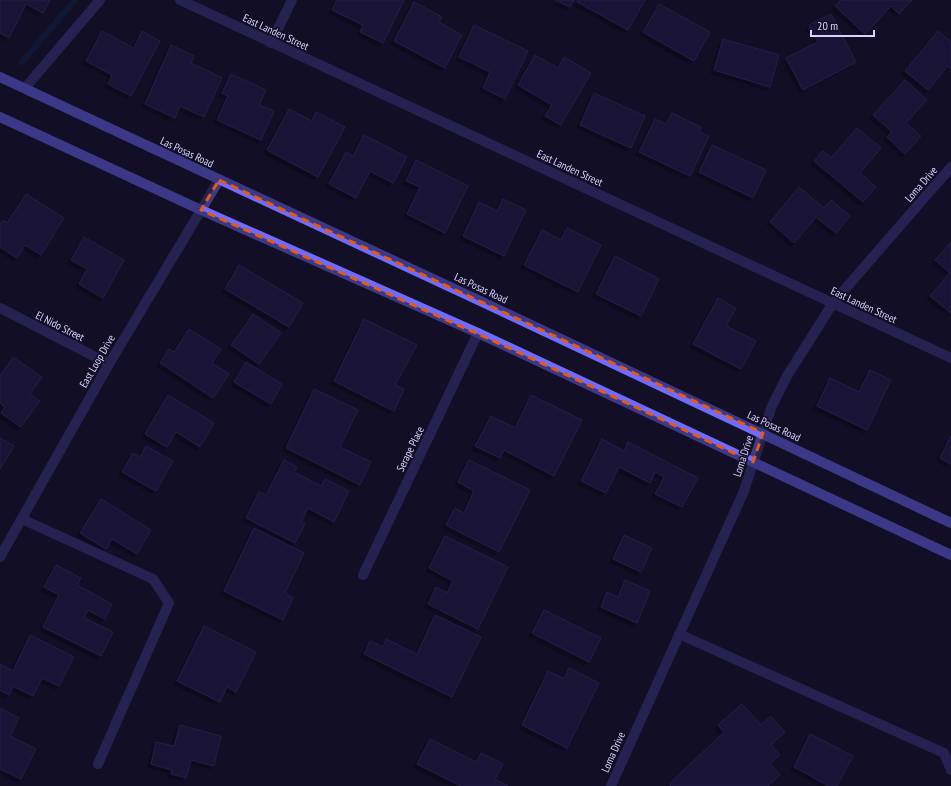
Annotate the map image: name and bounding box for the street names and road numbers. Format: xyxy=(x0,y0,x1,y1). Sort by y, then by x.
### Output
street label: East Landen Street xyxy=(241,11,311,53)
street label: Las Posas Road xyxy=(158,134,216,171)
street label: East Landen Street xyxy=(535,147,605,189)
street label: Loma Drive xyxy=(902,163,941,205)
street label: Las Posas Road xyxy=(452,270,510,307)
street label: East Landen Street xyxy=(829,284,899,326)
street label: El Nido Street xyxy=(33,308,87,344)
street label: East Loop Drive xyxy=(76,332,118,390)
street label: Las Posas Road xyxy=(745,408,803,445)
street label: Serape Place xyxy=(393,424,427,474)
street label: Loma Drive xyxy=(730,433,756,478)
street label: Loma Drive xyxy=(598,729,628,774)

